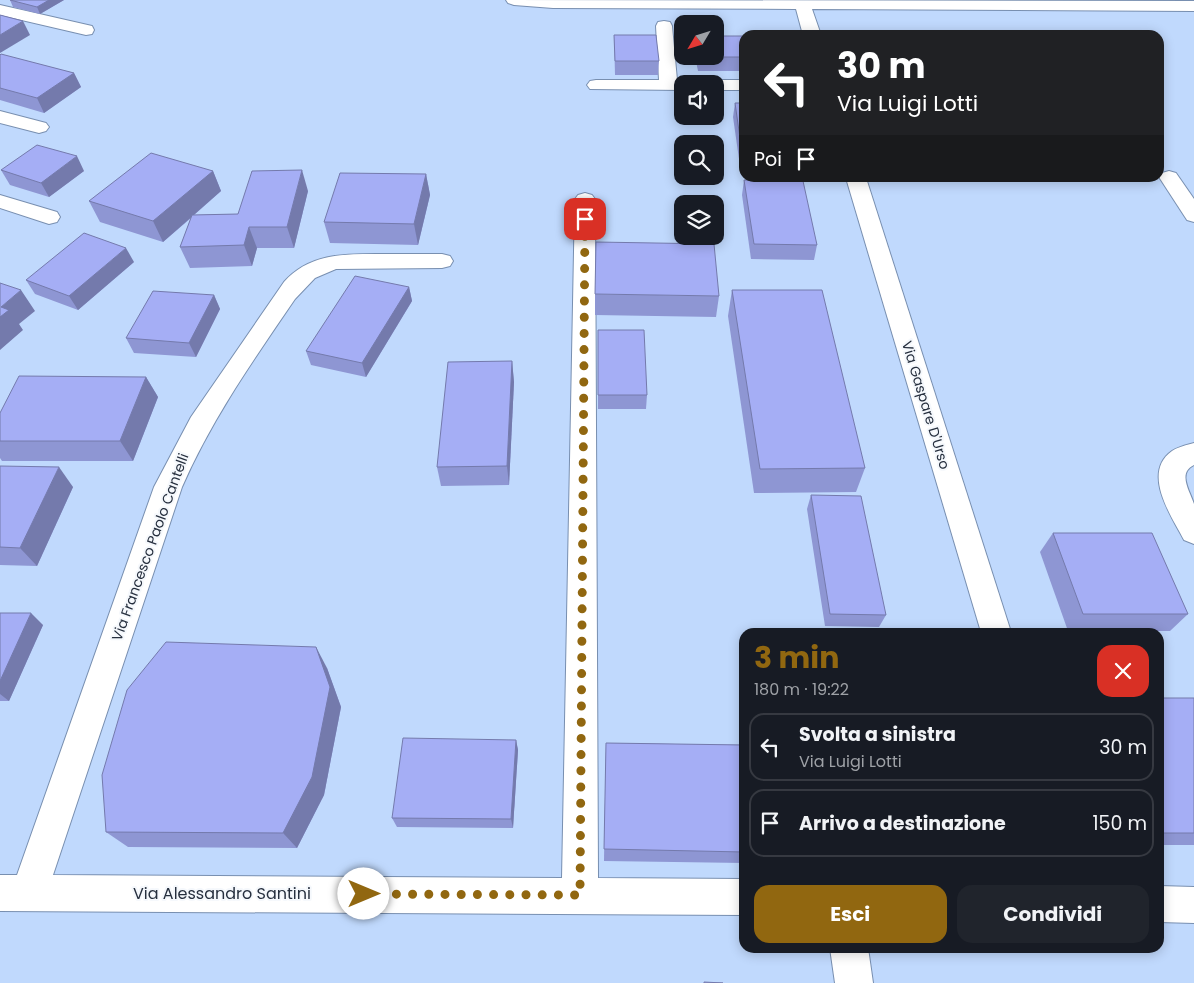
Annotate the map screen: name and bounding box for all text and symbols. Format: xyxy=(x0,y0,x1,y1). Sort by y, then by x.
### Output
north arrow xyxy=(674,15,724,65)
map controls xyxy=(674,15,724,245)
text: 30 m xyxy=(837,41,925,90)
icon: left xyxy=(754,50,819,115)
button: sound xyxy=(674,75,724,125)
text: Via Luigi Lotti xyxy=(837,88,978,119)
button: search xyxy=(674,135,724,185)
icon: arrive xyxy=(792,145,820,173)
text: Poi xyxy=(754,146,782,173)
button: layers xyxy=(674,195,724,245)
pin xyxy=(564,198,606,240)
icon: arrive xyxy=(571,205,599,233)
street label: Via Gaspare D'Urso xyxy=(897,338,955,472)
street label: Via Francesco Paolo Cantelli xyxy=(107,450,193,644)
text: 3 min xyxy=(754,636,839,679)
button: close xyxy=(1097,645,1149,697)
text: 180 m · 19:22 xyxy=(754,678,849,701)
text: Svolta a sinistra xyxy=(799,721,956,748)
icon: left xyxy=(756,733,784,761)
text: 30 m xyxy=(1099,734,1147,761)
text: Via Luigi Lotti xyxy=(799,750,902,773)
icon: arrive xyxy=(756,809,784,837)
text: Arrivo a destinazione xyxy=(799,810,1006,837)
text: 150 m xyxy=(1092,810,1147,837)
position arrow xyxy=(337,867,389,919)
street label: Via Alessandro Santini xyxy=(133,882,311,905)
button: Esci xyxy=(754,885,947,943)
button: Condividi xyxy=(957,885,1149,943)

